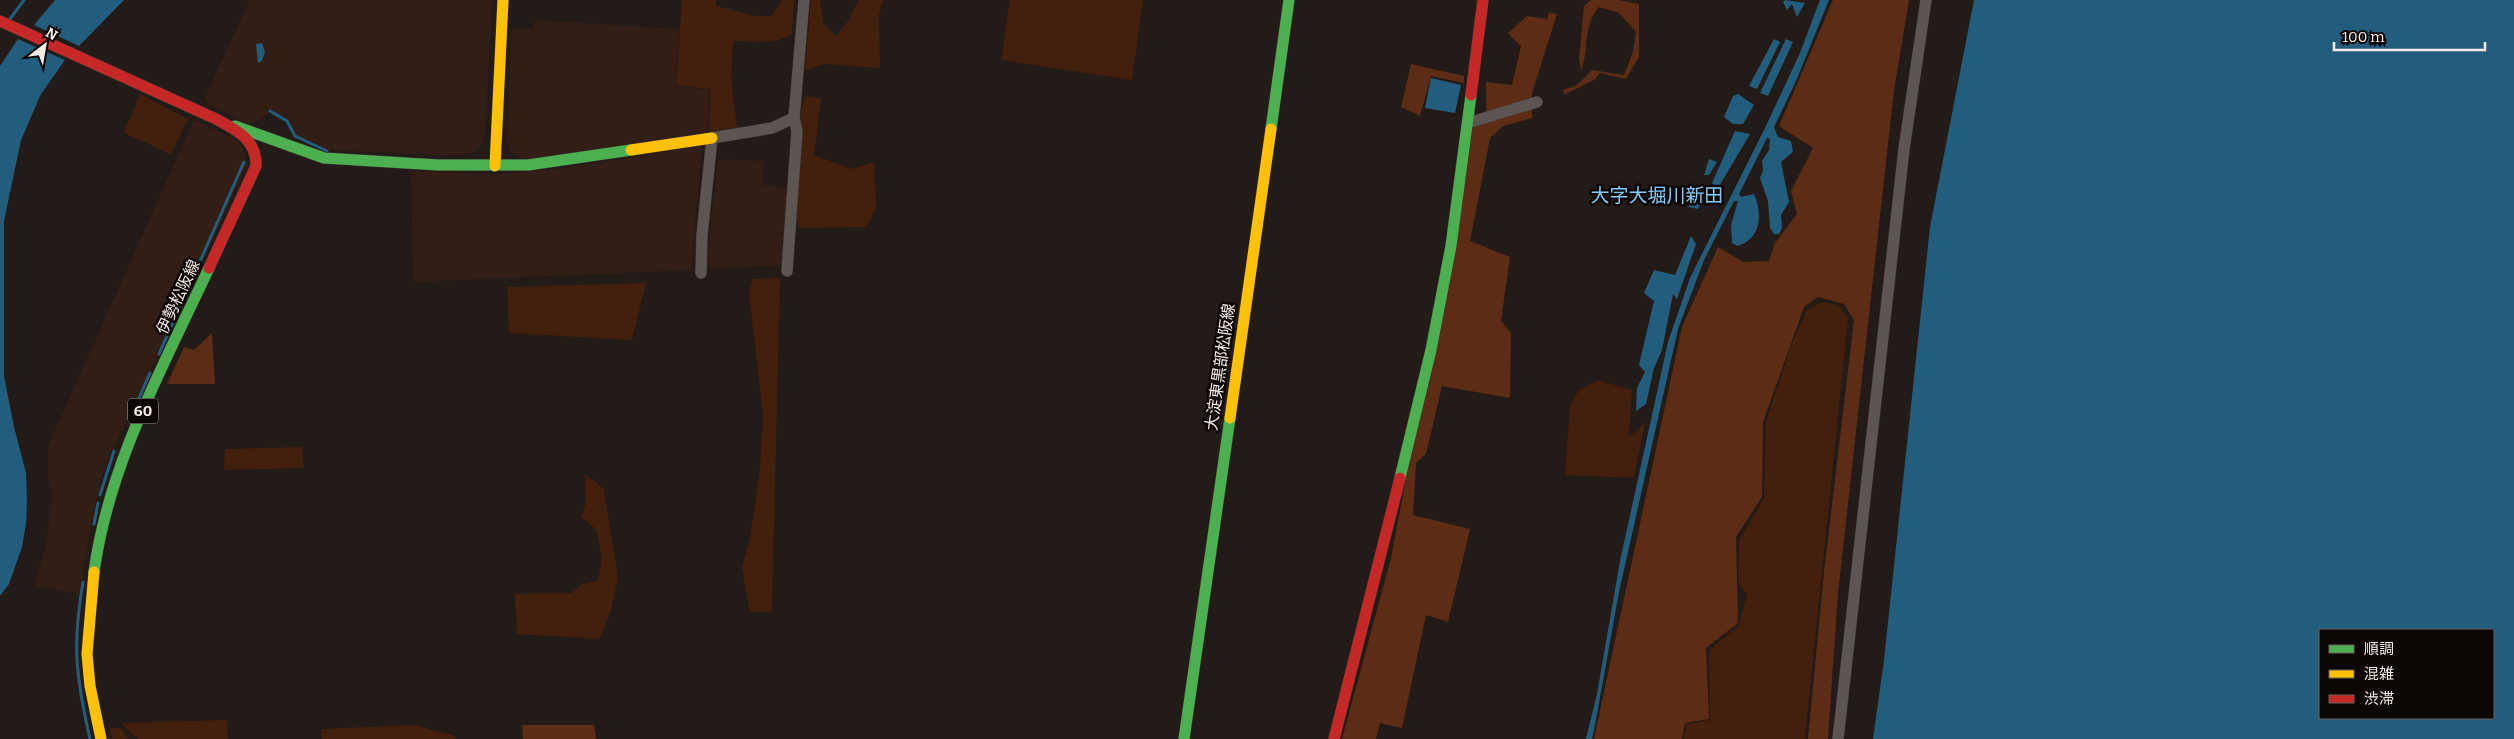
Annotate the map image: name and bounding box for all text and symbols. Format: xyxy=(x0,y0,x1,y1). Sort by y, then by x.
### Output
north arrow xyxy=(20,20,70,70)
scale bar xyxy=(2334,20,2485,52)
text: N xyxy=(42,24,61,44)
text: 100 m xyxy=(2342,28,2385,46)
district label: 大字大堀川新田 xyxy=(1590,184,1724,207)
street label: 伊勢松阪線 xyxy=(152,257,204,337)
street label: 大淀東黒部松阪線 xyxy=(1202,302,1238,432)
road number: 60 xyxy=(128,398,158,424)
legend xyxy=(2319,629,2494,719)
text: 順調 xyxy=(2364,640,2394,658)
text: 混雑 xyxy=(2364,665,2394,683)
text: 渋滞 xyxy=(2364,690,2394,708)

